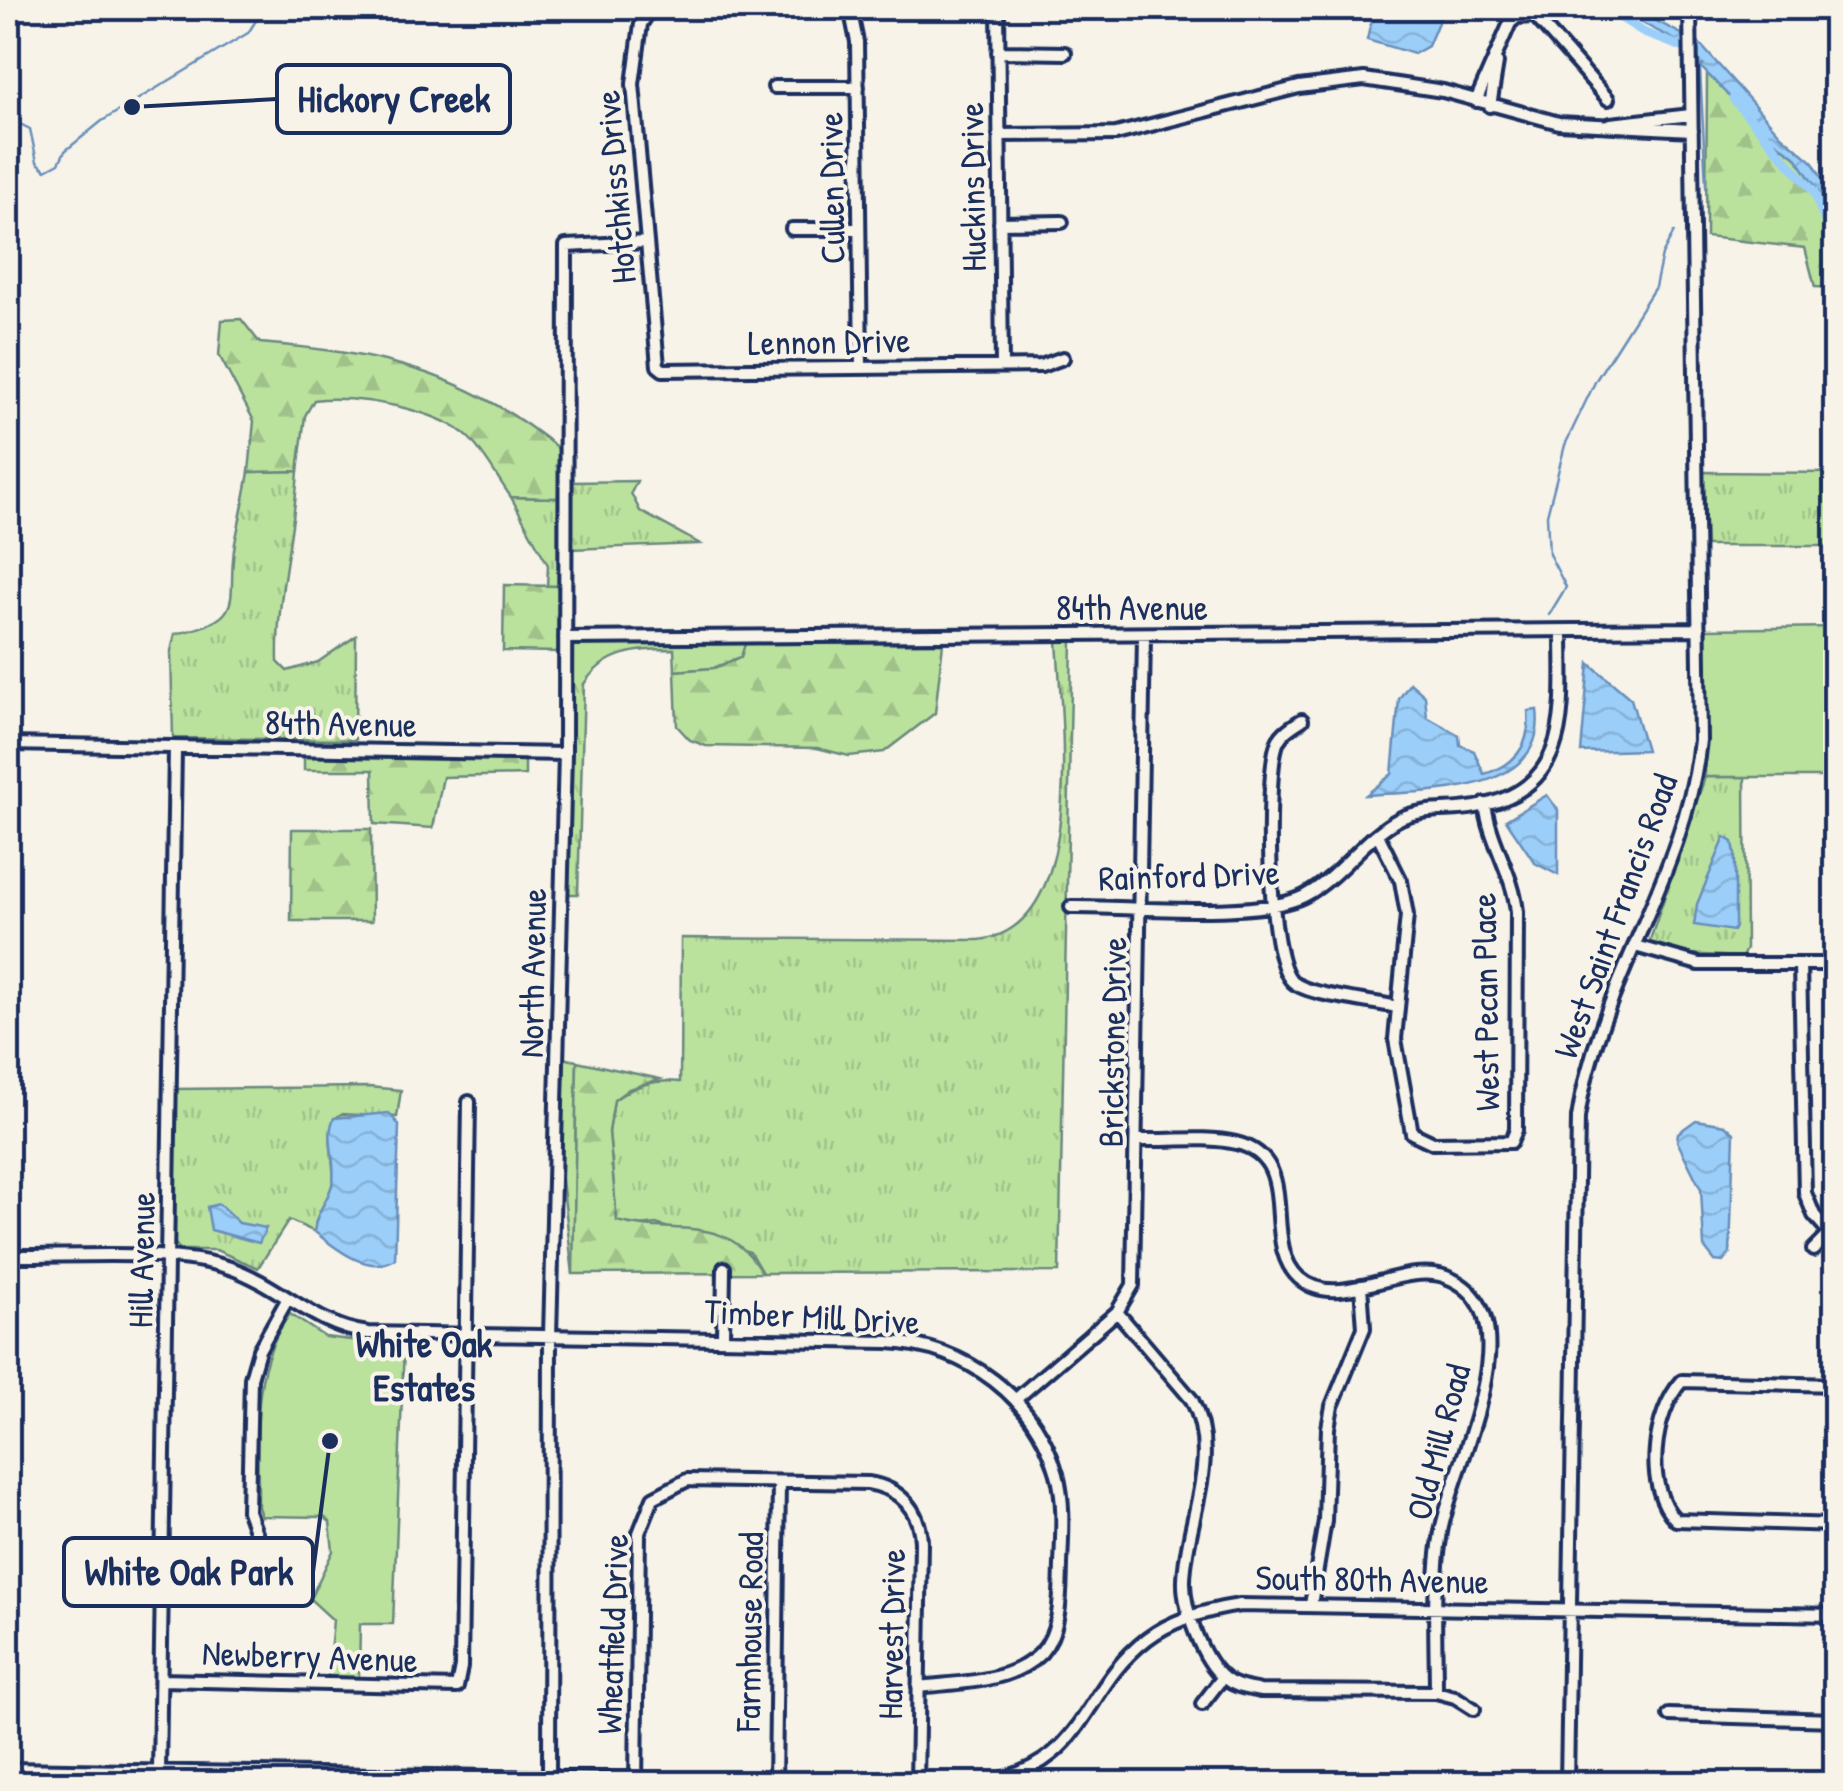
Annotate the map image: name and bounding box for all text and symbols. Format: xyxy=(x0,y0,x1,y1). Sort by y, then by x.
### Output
callout: Hickory Creek xyxy=(277,65,510,133)
text: Hickory Creek xyxy=(297,72,491,125)
street label: Hotchkiss Drive xyxy=(583,88,647,286)
street label: Huckins Drive xyxy=(947,102,997,272)
street label: Cullen Drive xyxy=(806,112,856,264)
street label: Lennon Drive xyxy=(747,316,911,366)
street label: 84th Avenue xyxy=(1056,584,1208,631)
street label: 84th Avenue xyxy=(265,698,417,748)
street label: West Saint Francis Road xyxy=(1542,767,1688,1065)
street label: Rainford Drive xyxy=(1098,848,1280,902)
street label: North Avenue xyxy=(507,888,557,1058)
street label: West Pecan Place xyxy=(1460,892,1510,1112)
street label: Brickstone Drive xyxy=(1087,936,1137,1148)
street label: Hill Avenue xyxy=(116,1191,166,1328)
street label: Timber Mill Drive xyxy=(703,1287,921,1345)
district label: White Oak Estates xyxy=(356,1317,493,1413)
street label: Old Mill Road xyxy=(1395,1359,1481,1525)
street label: Farmhouse Road xyxy=(724,1532,774,1733)
street label: Wheatfield Drive xyxy=(585,1533,639,1735)
callout: White Oak Park xyxy=(64,1538,313,1606)
text: White Oak Park xyxy=(85,1545,294,1597)
street label: Harvest Drive xyxy=(866,1548,916,1720)
street label: South 80th Avenue xyxy=(1255,1553,1489,1605)
street label: Newberry Avenue xyxy=(201,1629,419,1683)

